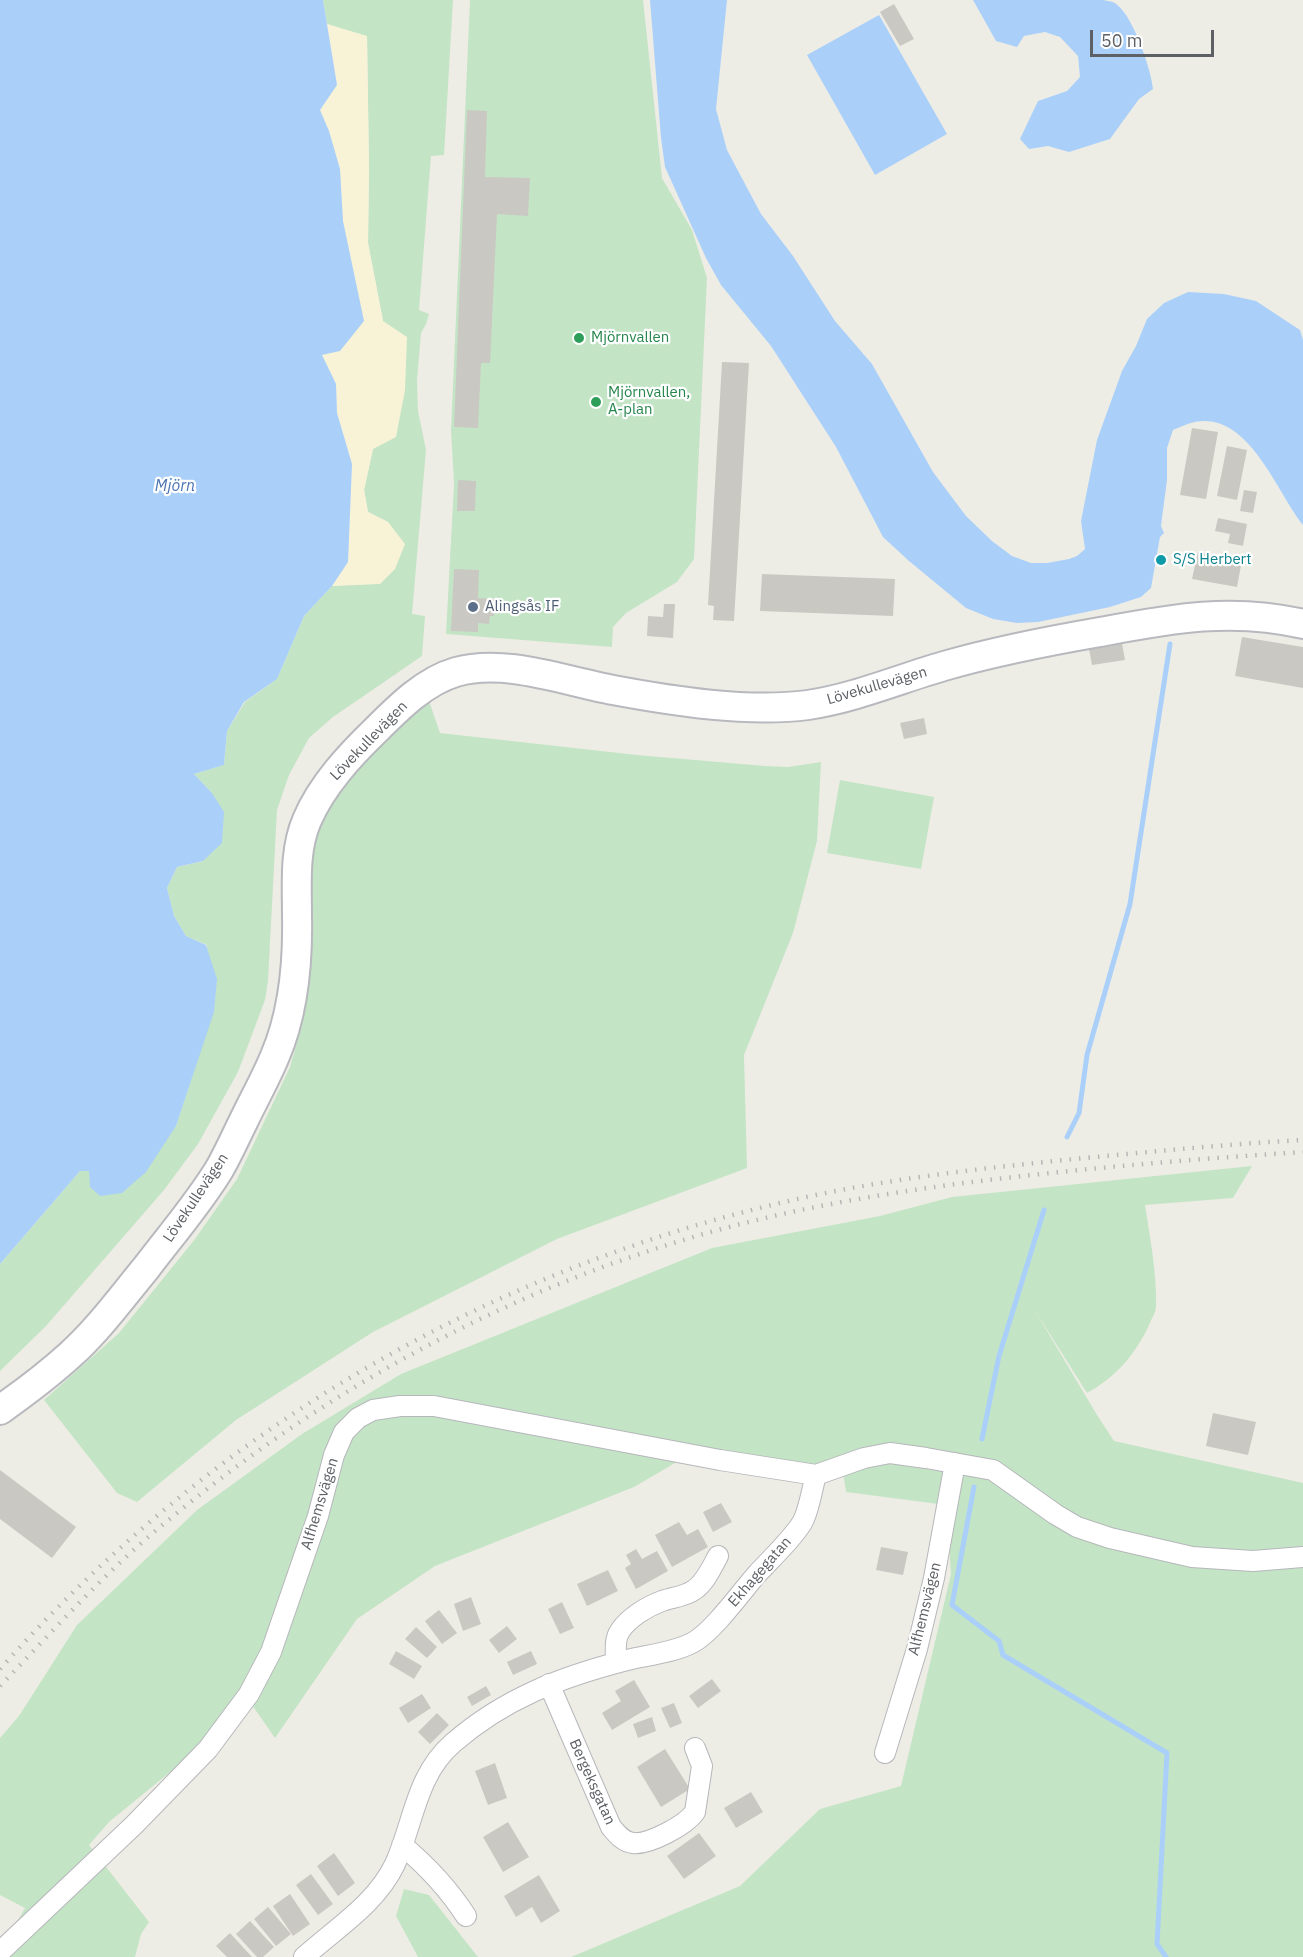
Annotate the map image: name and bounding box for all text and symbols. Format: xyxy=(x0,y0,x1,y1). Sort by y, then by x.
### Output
scale bar xyxy=(1093,18,1218,56)
text: 50 m xyxy=(1101,29,1143,52)
place label: Mjörnvallen xyxy=(591,329,669,347)
marker: Mjörnvallen xyxy=(572,331,586,345)
place label: Mjörnvallen, A-plan xyxy=(608,384,690,419)
marker: Mjörnvallen, A-plan xyxy=(589,395,603,409)
water label: Mjörn xyxy=(155,476,195,496)
place label: S/S Herbert xyxy=(1173,551,1251,569)
marker: S/S Herbert xyxy=(1154,553,1168,567)
place label: Alingsås IF xyxy=(485,598,559,616)
marker: Alingsås IF xyxy=(466,600,480,614)
street label: Lövekullevägen xyxy=(825,663,929,709)
street label: Lövekullevägen xyxy=(327,698,411,784)
street label: Lövekullevägen xyxy=(160,1150,232,1246)
street label: Alfhemsvägen xyxy=(297,1456,343,1552)
street label: Ekhagegatan xyxy=(725,1533,795,1611)
street label: Alfhemsvägen xyxy=(905,1561,945,1657)
street label: Bergeksgatan xyxy=(565,1736,619,1828)

